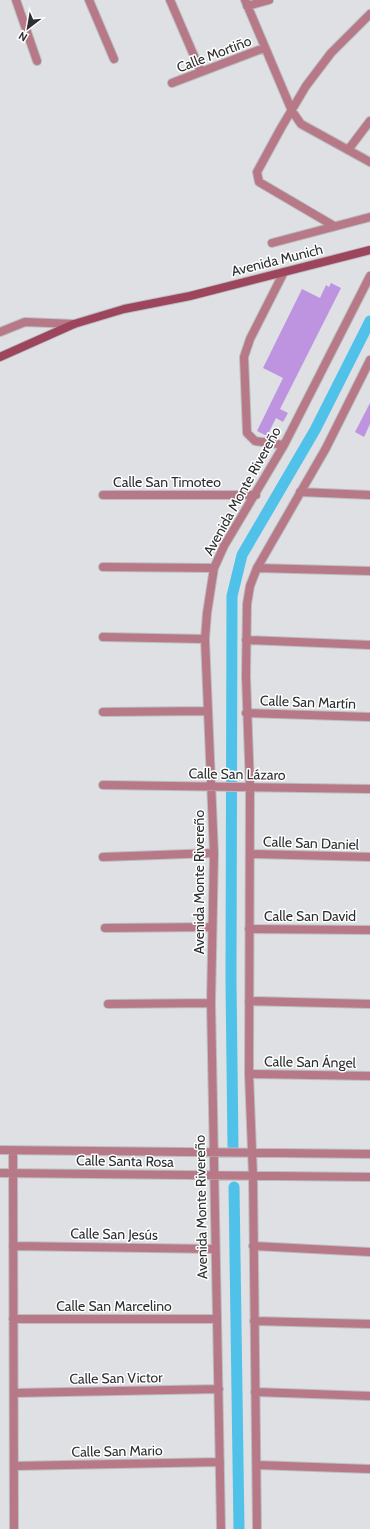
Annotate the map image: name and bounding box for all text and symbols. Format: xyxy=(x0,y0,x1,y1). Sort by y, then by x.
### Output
north arrow xyxy=(8,8,48,48)
text: N xyxy=(16,29,30,45)
street label: Calle Mortiño xyxy=(174,31,254,77)
street label: Avenida Munich xyxy=(229,240,325,280)
street label: Avenida Monte Rivereño xyxy=(199,423,285,558)
street label: Calle San Timoteo xyxy=(113,473,221,491)
street label: Calle San Martín xyxy=(260,691,356,713)
street label: Calle San Lázaro xyxy=(188,764,286,784)
street label: Avenida Monte Rivereño xyxy=(190,810,208,954)
street label: Calle San Daniel xyxy=(263,832,360,854)
street label: Calle San David xyxy=(264,907,356,925)
street label: Calle San Ángel xyxy=(264,1052,357,1072)
street label: Avenida Monte Rivereño xyxy=(191,1134,211,1279)
street label: Calle Santa Rosa xyxy=(76,1151,174,1171)
street label: Calle San Jesús xyxy=(70,1224,158,1244)
street label: Calle San Marcelino xyxy=(56,1297,172,1315)
street label: Calle San Victor xyxy=(69,1368,163,1388)
street label: Calle San Mario xyxy=(71,1441,163,1461)

